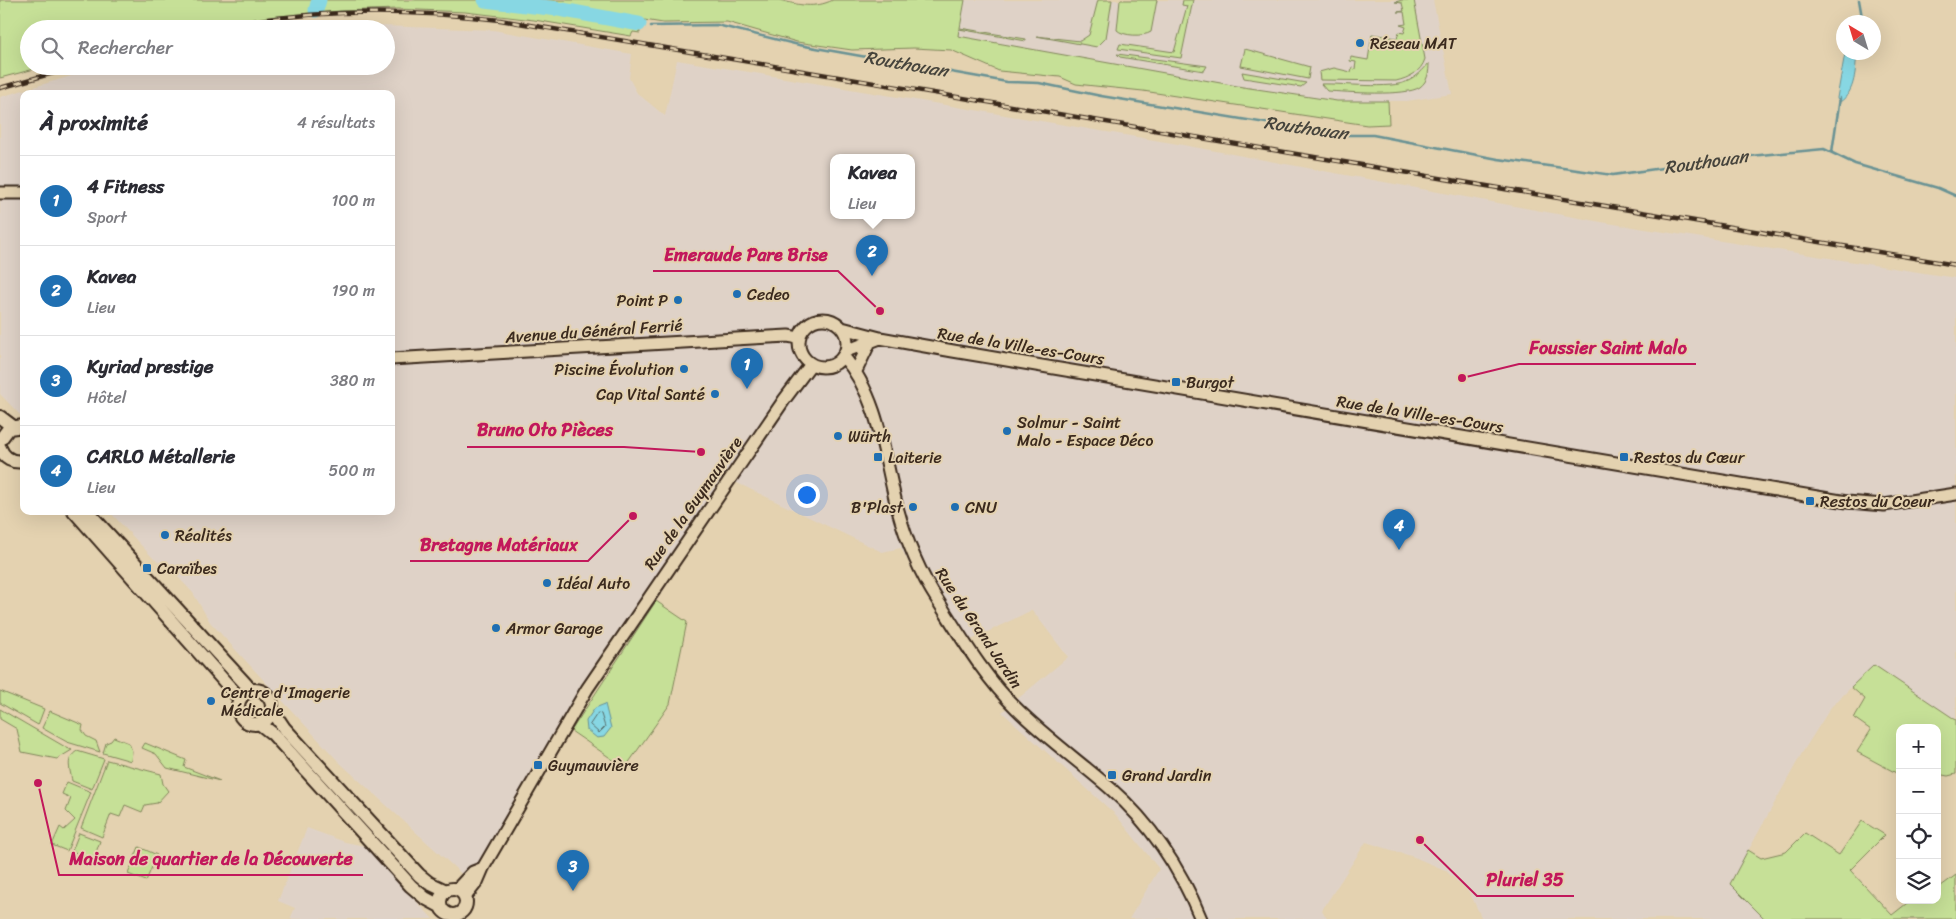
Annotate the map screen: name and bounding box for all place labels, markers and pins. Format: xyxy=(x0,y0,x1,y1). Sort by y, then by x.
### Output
place label: Réseau MAT xyxy=(1370,29,1458,58)
marker: Réseau MAT xyxy=(1354,37,1366,49)
pin: 2 xyxy=(856,235,888,276)
callout: Emeraude Pare Brise xyxy=(653,238,838,271)
place label: Cedeo xyxy=(747,280,790,309)
place label: Point P xyxy=(617,286,669,315)
marker: Cedeo xyxy=(731,288,743,300)
marker: Point P xyxy=(672,294,684,306)
callout: Foussier Saint Malo xyxy=(1519,331,1696,364)
pin: 1 xyxy=(731,348,763,389)
place label: Piscine Évolution xyxy=(554,355,674,384)
marker: Piscine Évolution xyxy=(678,363,690,375)
place label: Burgot xyxy=(1186,368,1234,397)
marker: Burgot xyxy=(1170,376,1182,388)
place label: Cap Vital Santé xyxy=(596,380,705,409)
marker: Cap Vital Santé xyxy=(709,388,721,400)
place label: Solmur - Saint Malo - Espace Déco xyxy=(1017,408,1153,455)
callout: Bruno Oto Pièces xyxy=(467,414,624,447)
place label: Würth xyxy=(848,422,891,451)
marker: Solmur - Saint Malo - Espace Déco xyxy=(1001,425,1013,437)
marker: Würth xyxy=(832,430,844,442)
place label: Laiterie xyxy=(888,443,942,472)
place label: Restos du Cœur xyxy=(1634,443,1746,472)
marker: Laiterie xyxy=(872,451,884,463)
marker: Restos du Cœur xyxy=(1618,451,1630,463)
place label: Restos du Coeur xyxy=(1820,487,1935,516)
place label: B'Plast xyxy=(851,493,904,522)
place label: CNU xyxy=(965,493,997,522)
marker: Restos du Coeur xyxy=(1804,495,1816,507)
marker: B'Plast xyxy=(907,501,919,513)
marker: CNU xyxy=(949,501,961,513)
pin: 4 xyxy=(1383,509,1415,550)
place label: Réalités xyxy=(175,521,232,550)
callout: Bretagne Matériaux xyxy=(410,528,588,561)
marker: Réalités xyxy=(159,529,171,541)
place label: Caraïbes xyxy=(157,554,217,583)
marker: Caraïbes xyxy=(141,562,153,574)
place label: Idéal Auto xyxy=(556,569,630,598)
marker: Idéal Auto xyxy=(541,577,553,589)
place label: Armor Garage xyxy=(505,614,603,643)
marker: Armor Garage xyxy=(490,622,502,634)
place label: Centre d'Imagerie Médicale xyxy=(221,678,350,725)
marker: Centre d'Imagerie Médicale xyxy=(205,695,217,707)
place label: Guymauvière xyxy=(548,751,639,780)
marker: Guymauvière xyxy=(532,759,544,771)
place label: Grand Jardin xyxy=(1122,761,1212,790)
marker: Grand Jardin xyxy=(1106,769,1118,781)
callout: Maison de quartier de la Découverte xyxy=(59,842,363,875)
pin: 3 xyxy=(557,850,589,891)
callout: Pluriel 35 xyxy=(1477,863,1574,896)

